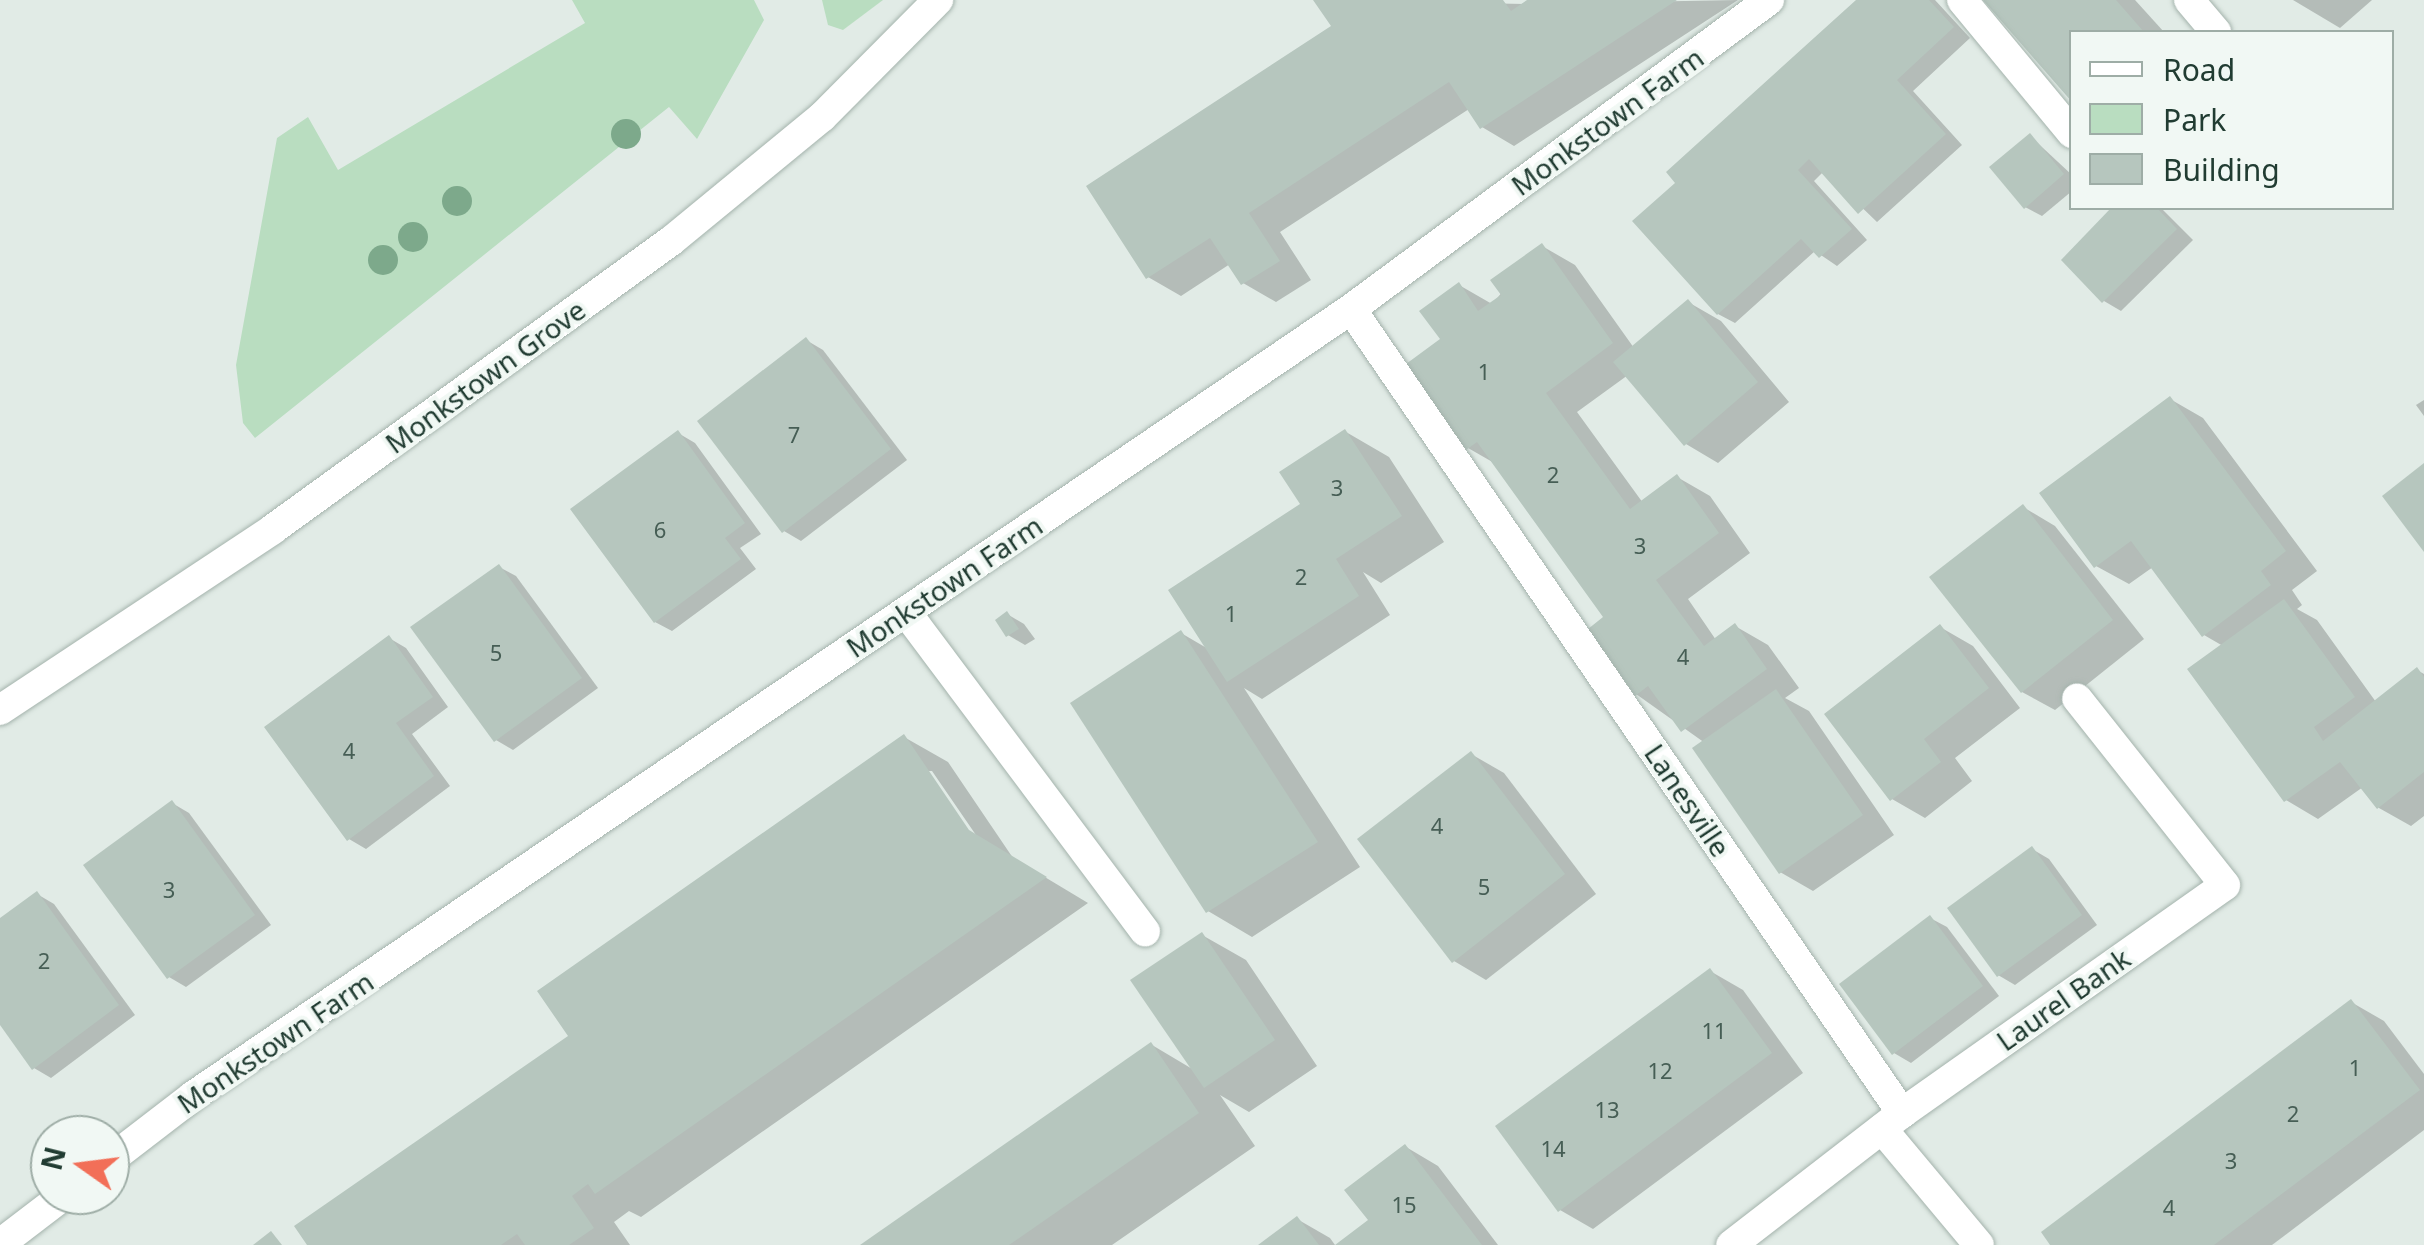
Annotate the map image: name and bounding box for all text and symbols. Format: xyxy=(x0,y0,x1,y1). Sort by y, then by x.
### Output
legend xyxy=(2069,30,2394,210)
street label: Monkstown Farm xyxy=(1504,40,1710,202)
text: Road xyxy=(2163,49,2235,90)
text: Park xyxy=(2163,99,2226,140)
text: Building xyxy=(2163,149,2280,190)
street label: Monkstown Grove xyxy=(379,292,591,460)
house number: 1 xyxy=(1478,359,1490,385)
house number: 7 xyxy=(788,422,800,448)
house number: 2 xyxy=(1547,462,1559,488)
house number: 3 xyxy=(1331,475,1343,501)
street label: Monkstown Farm xyxy=(840,508,1048,664)
house number: 6 xyxy=(654,517,666,543)
house number: 3 xyxy=(1634,533,1646,559)
house number: 2 xyxy=(1295,564,1307,590)
house number: 1 xyxy=(1225,601,1237,627)
house number: 5 xyxy=(490,640,502,666)
house number: 4 xyxy=(1677,644,1689,670)
street label: Lanesville xyxy=(1638,737,1738,863)
house number: 4 xyxy=(343,738,355,764)
house number: 4 xyxy=(1431,813,1443,839)
house number: 5 xyxy=(1478,874,1490,900)
house number: 3 xyxy=(163,877,175,903)
street label: Laurel Bank xyxy=(1990,941,2136,1057)
house number: 2 xyxy=(38,948,50,974)
street label: Monkstown Farm xyxy=(171,964,379,1120)
house number: 11 xyxy=(1701,1018,1727,1044)
house number: 1 xyxy=(2349,1055,2361,1081)
house number: 12 xyxy=(1647,1058,1673,1084)
house number: 13 xyxy=(1594,1097,1620,1123)
house number: 2 xyxy=(2287,1101,2299,1127)
north arrow xyxy=(30,1115,130,1215)
house number: 14 xyxy=(1540,1136,1566,1162)
text: N xyxy=(32,1143,74,1174)
house number: 3 xyxy=(2225,1148,2237,1174)
house number: 15 xyxy=(1391,1192,1417,1218)
house number: 4 xyxy=(2163,1195,2175,1221)

